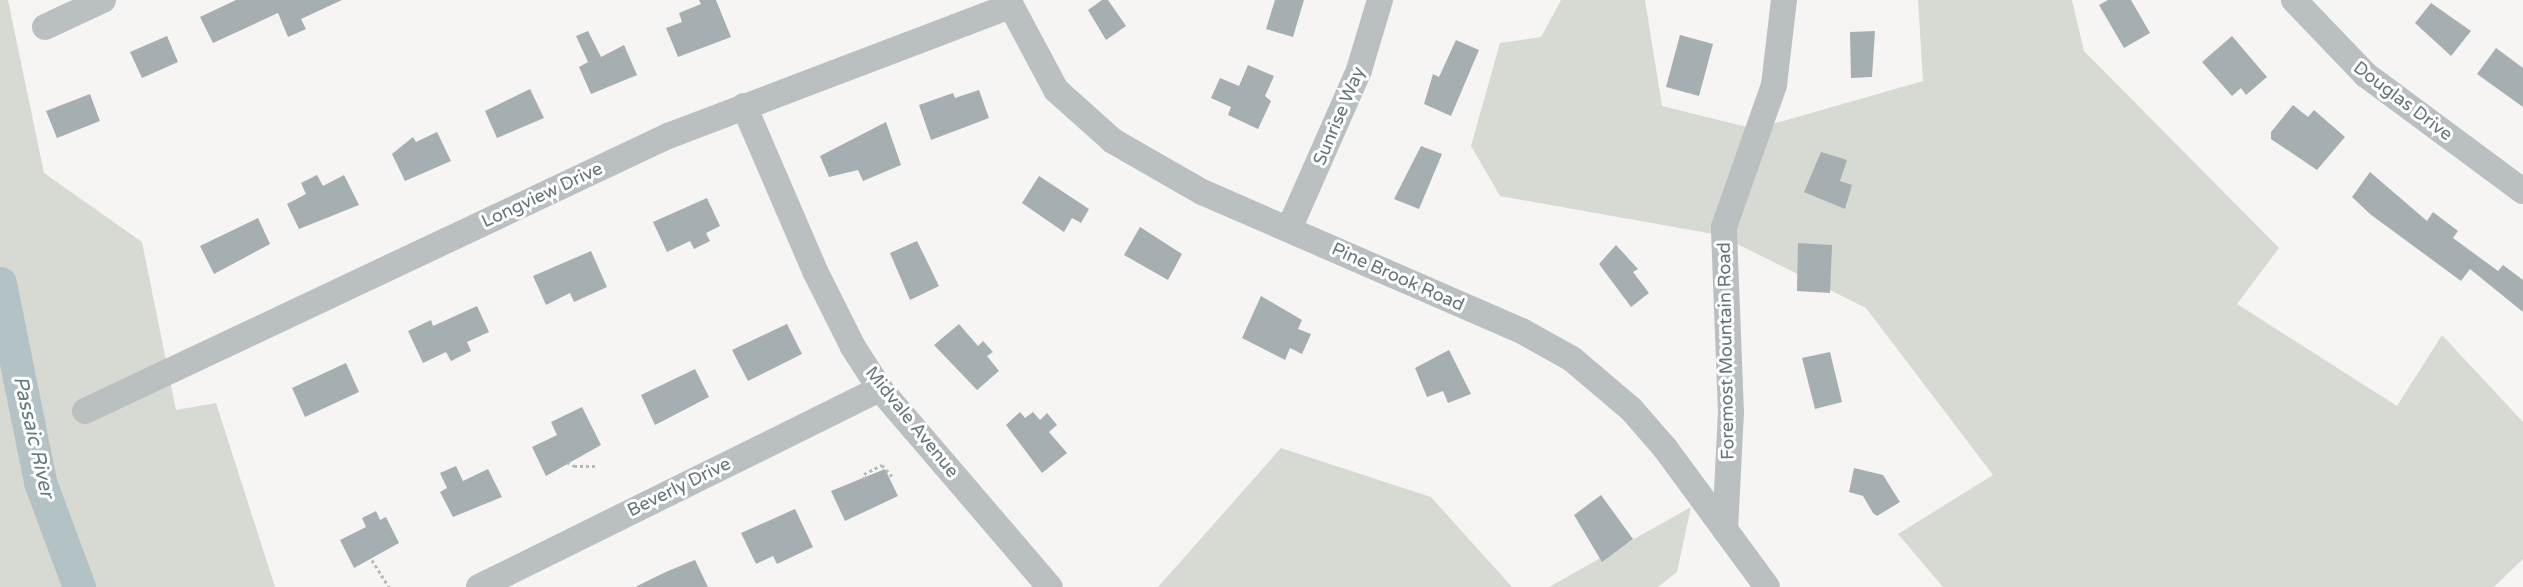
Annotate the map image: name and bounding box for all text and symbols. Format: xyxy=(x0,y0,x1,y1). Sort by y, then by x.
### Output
street label: Douglas Drive xyxy=(2349,57,2457,145)
street label: Sunrise Way xyxy=(1309,64,1369,168)
street label: Longview Drive xyxy=(478,158,606,232)
street label: Pine Brook Road xyxy=(1328,238,1468,316)
street label: Foremost Mountain Road xyxy=(1713,242,1739,460)
street label: Midvale Avenue xyxy=(861,362,963,482)
water label: Passaic River xyxy=(7,374,59,500)
street label: Beverly Drive xyxy=(624,453,734,521)

